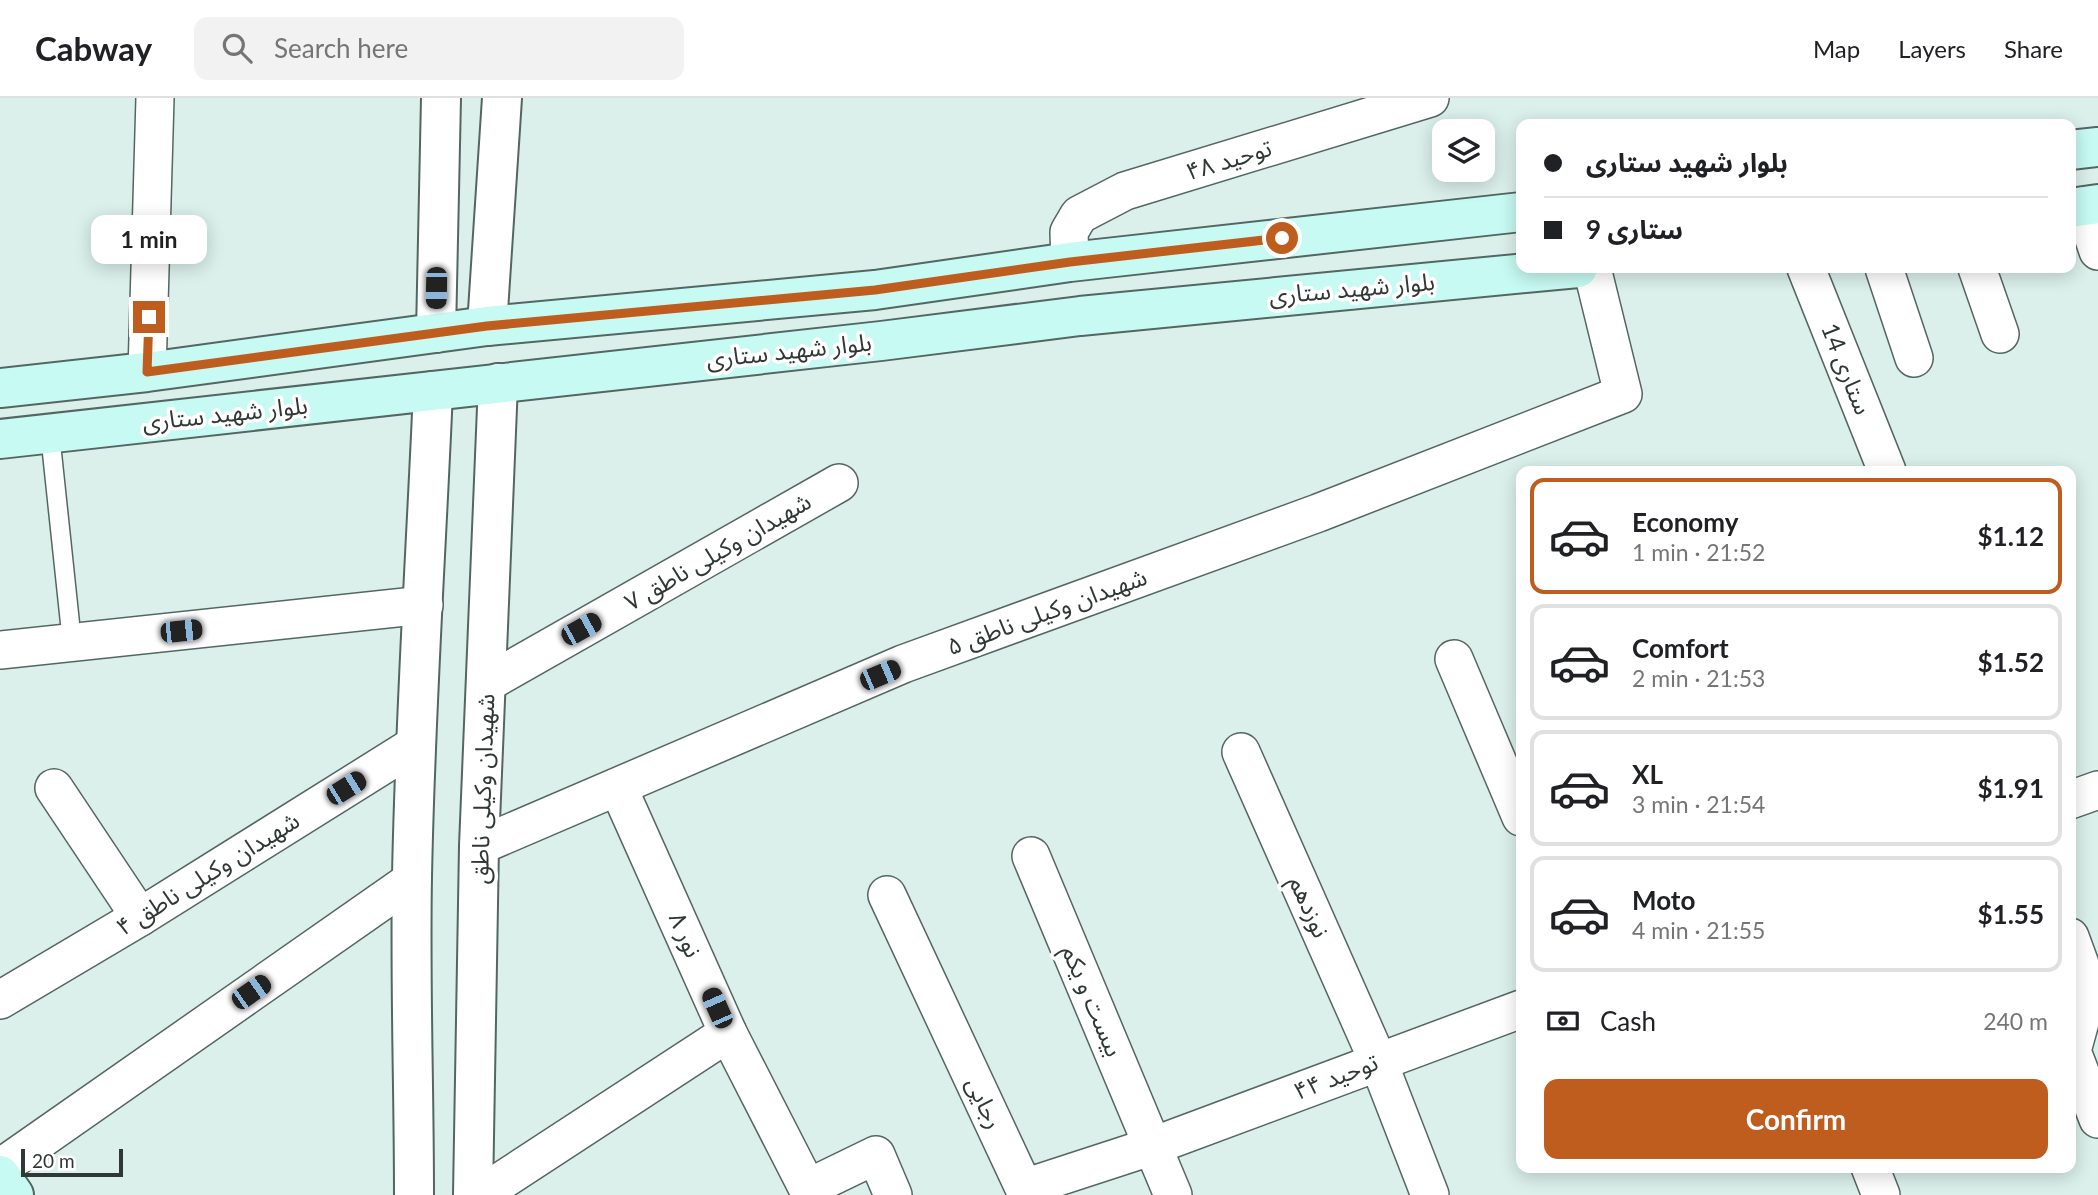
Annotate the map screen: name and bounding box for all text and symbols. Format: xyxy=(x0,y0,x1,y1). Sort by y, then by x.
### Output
search box xyxy=(194,17,684,80)
text: Cabway xyxy=(35,28,152,68)
icon: search xyxy=(218,29,256,67)
text: Search here xyxy=(274,32,408,64)
text: Map xyxy=(1813,34,1860,63)
text: Layers xyxy=(1898,34,1966,63)
text: Share xyxy=(2004,34,2063,63)
map controls xyxy=(1432,119,1495,182)
button: layers xyxy=(1432,119,1495,182)
street label: توحید ۴۸ xyxy=(1182,132,1275,186)
text: بلوار شهید ستاری xyxy=(1586,146,1788,178)
text: ستاری 9 xyxy=(1586,213,1683,245)
callout: 1 min xyxy=(91,216,207,264)
route start xyxy=(1266,222,1298,254)
text: 1 min xyxy=(120,225,178,253)
street label: بلوار شهید ستاری xyxy=(1268,266,1436,310)
car xyxy=(426,267,447,309)
route end xyxy=(133,301,165,333)
street label: ستاری 14 xyxy=(1815,319,1879,419)
street label: بلوار شهید ستاری xyxy=(705,326,873,374)
street label: بلوار شهید ستاری xyxy=(141,389,309,437)
street label: شهیدان وکیلی ناطق ۷ xyxy=(619,486,817,618)
icon: car xyxy=(1548,505,1611,568)
text: Economy xyxy=(1632,506,1738,538)
text: $1.12 xyxy=(1978,520,2044,552)
text: 1 min · 21:52 xyxy=(1632,538,1765,566)
street label: شهیدان وکیلی ناطق ۵ xyxy=(943,561,1151,662)
car xyxy=(558,610,605,648)
car xyxy=(160,618,203,644)
icon: car xyxy=(1548,631,1611,694)
text: Comfort xyxy=(1632,632,1729,664)
text: $1.52 xyxy=(1978,646,2044,678)
car xyxy=(857,657,904,693)
text: 2 min · 21:53 xyxy=(1632,664,1765,692)
street label: شهیدان وکیلی ناطق xyxy=(464,693,501,885)
icon: car xyxy=(1548,757,1611,820)
text: XL xyxy=(1632,758,1663,790)
car xyxy=(323,768,370,808)
text: $1.91 xyxy=(1978,772,2044,804)
text: 3 min · 21:54 xyxy=(1632,790,1765,818)
street label: شهیدان وکیلی ناطق ۴ xyxy=(110,805,305,943)
street label: نوزدهم xyxy=(1280,871,1337,943)
icon: car xyxy=(1548,883,1611,946)
text: Moto xyxy=(1632,884,1695,916)
text: $1.55 xyxy=(1978,898,2044,930)
street label: نور ۸ xyxy=(663,907,709,962)
text: 4 min · 21:55 xyxy=(1632,916,1765,944)
street label: بیست و یکم xyxy=(1053,940,1130,1062)
car xyxy=(228,971,275,1013)
car xyxy=(699,985,736,1031)
icon: cash xyxy=(1544,1002,1582,1040)
text: Cash xyxy=(1600,1005,1656,1037)
text: 240 m xyxy=(1983,1007,2048,1035)
street label: توحید ۴۴ xyxy=(1289,1046,1382,1106)
street label: رجایی xyxy=(960,1072,1010,1133)
button: Confirm xyxy=(1544,1079,2048,1159)
scale bar xyxy=(21,1146,122,1178)
text: 20 m xyxy=(32,1149,75,1172)

